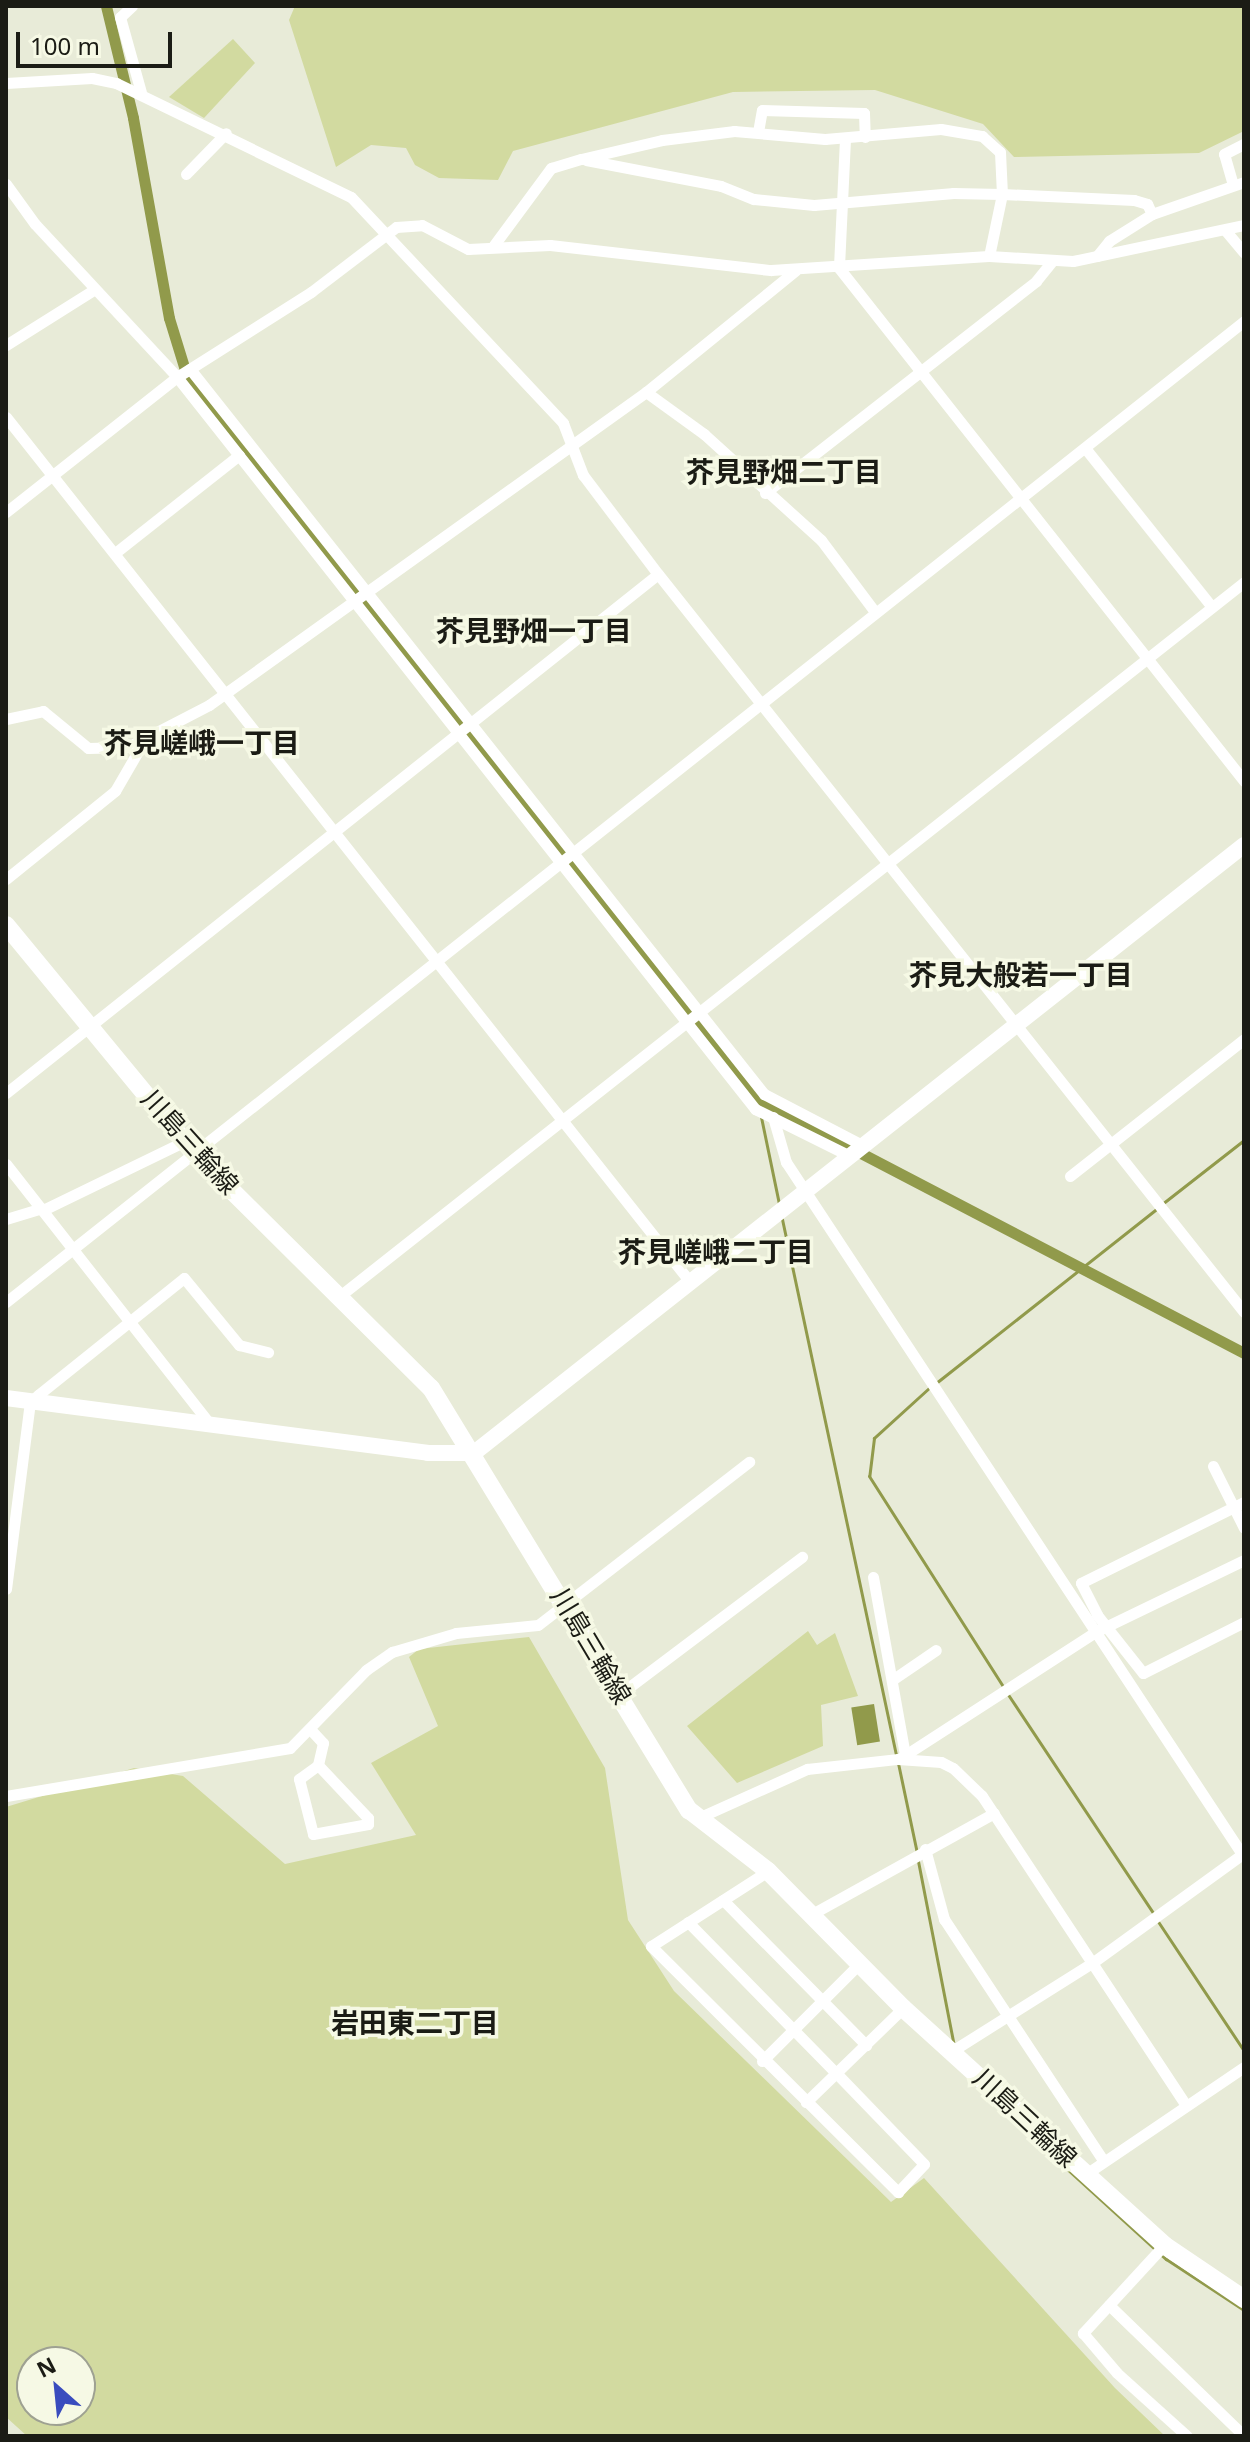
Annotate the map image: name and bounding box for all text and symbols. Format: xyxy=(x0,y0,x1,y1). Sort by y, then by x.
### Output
scale bar xyxy=(20,16,176,66)
text: 100 m xyxy=(30,29,100,62)
district label: 芥見野畑二丁目 xyxy=(686,454,882,488)
district label: 芥見野畑一丁目 xyxy=(436,613,632,647)
district label: 芥見嵯峨一丁目 xyxy=(104,725,300,759)
district label: 芥見大般若一丁目 xyxy=(909,957,1133,991)
street label: 川島三輪線 xyxy=(135,1083,245,1201)
district label: 芥見嵯峨二丁目 xyxy=(618,1234,814,1268)
street label: 川島三輪線 xyxy=(544,1582,638,1710)
district label: 岩田東二丁目 xyxy=(331,2005,499,2039)
street label: 川島三輪線 xyxy=(967,2062,1083,2174)
north arrow xyxy=(16,2346,96,2426)
text: N xyxy=(31,2349,61,2384)

